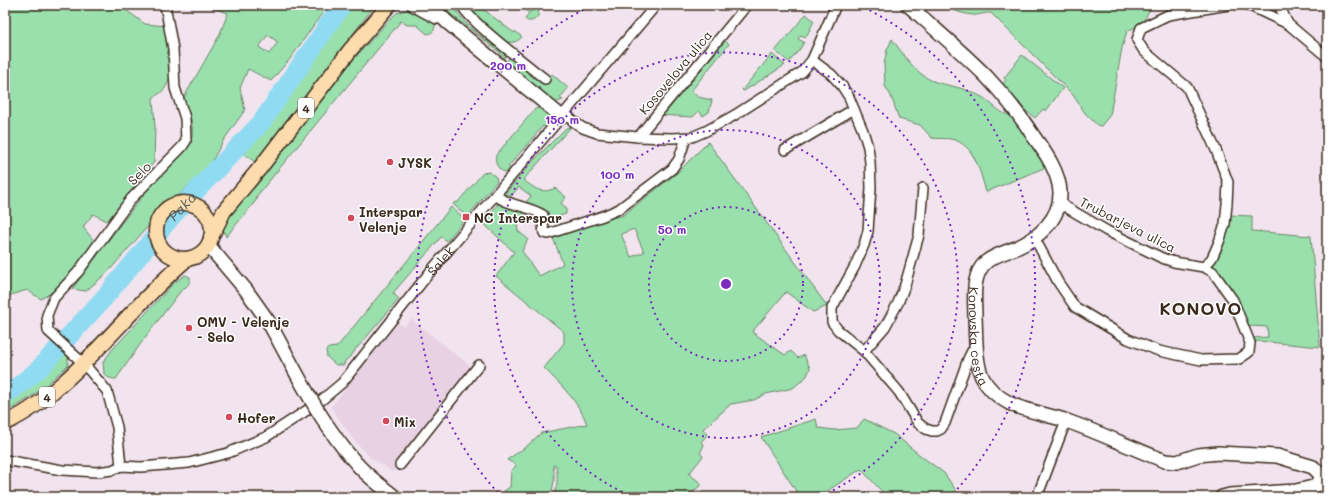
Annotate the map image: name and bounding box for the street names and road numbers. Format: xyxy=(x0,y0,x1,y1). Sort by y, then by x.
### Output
street label: Kosovelova ulica xyxy=(635,26,715,118)
road number: 4 xyxy=(298,98,314,118)
street label: Selo xyxy=(124,157,155,188)
street label: Trubarjeva ulica xyxy=(1077,192,1179,256)
street label: Šalek xyxy=(423,242,457,279)
street label: Konovska cesta xyxy=(966,286,993,388)
road number: 4 xyxy=(39,387,55,407)

